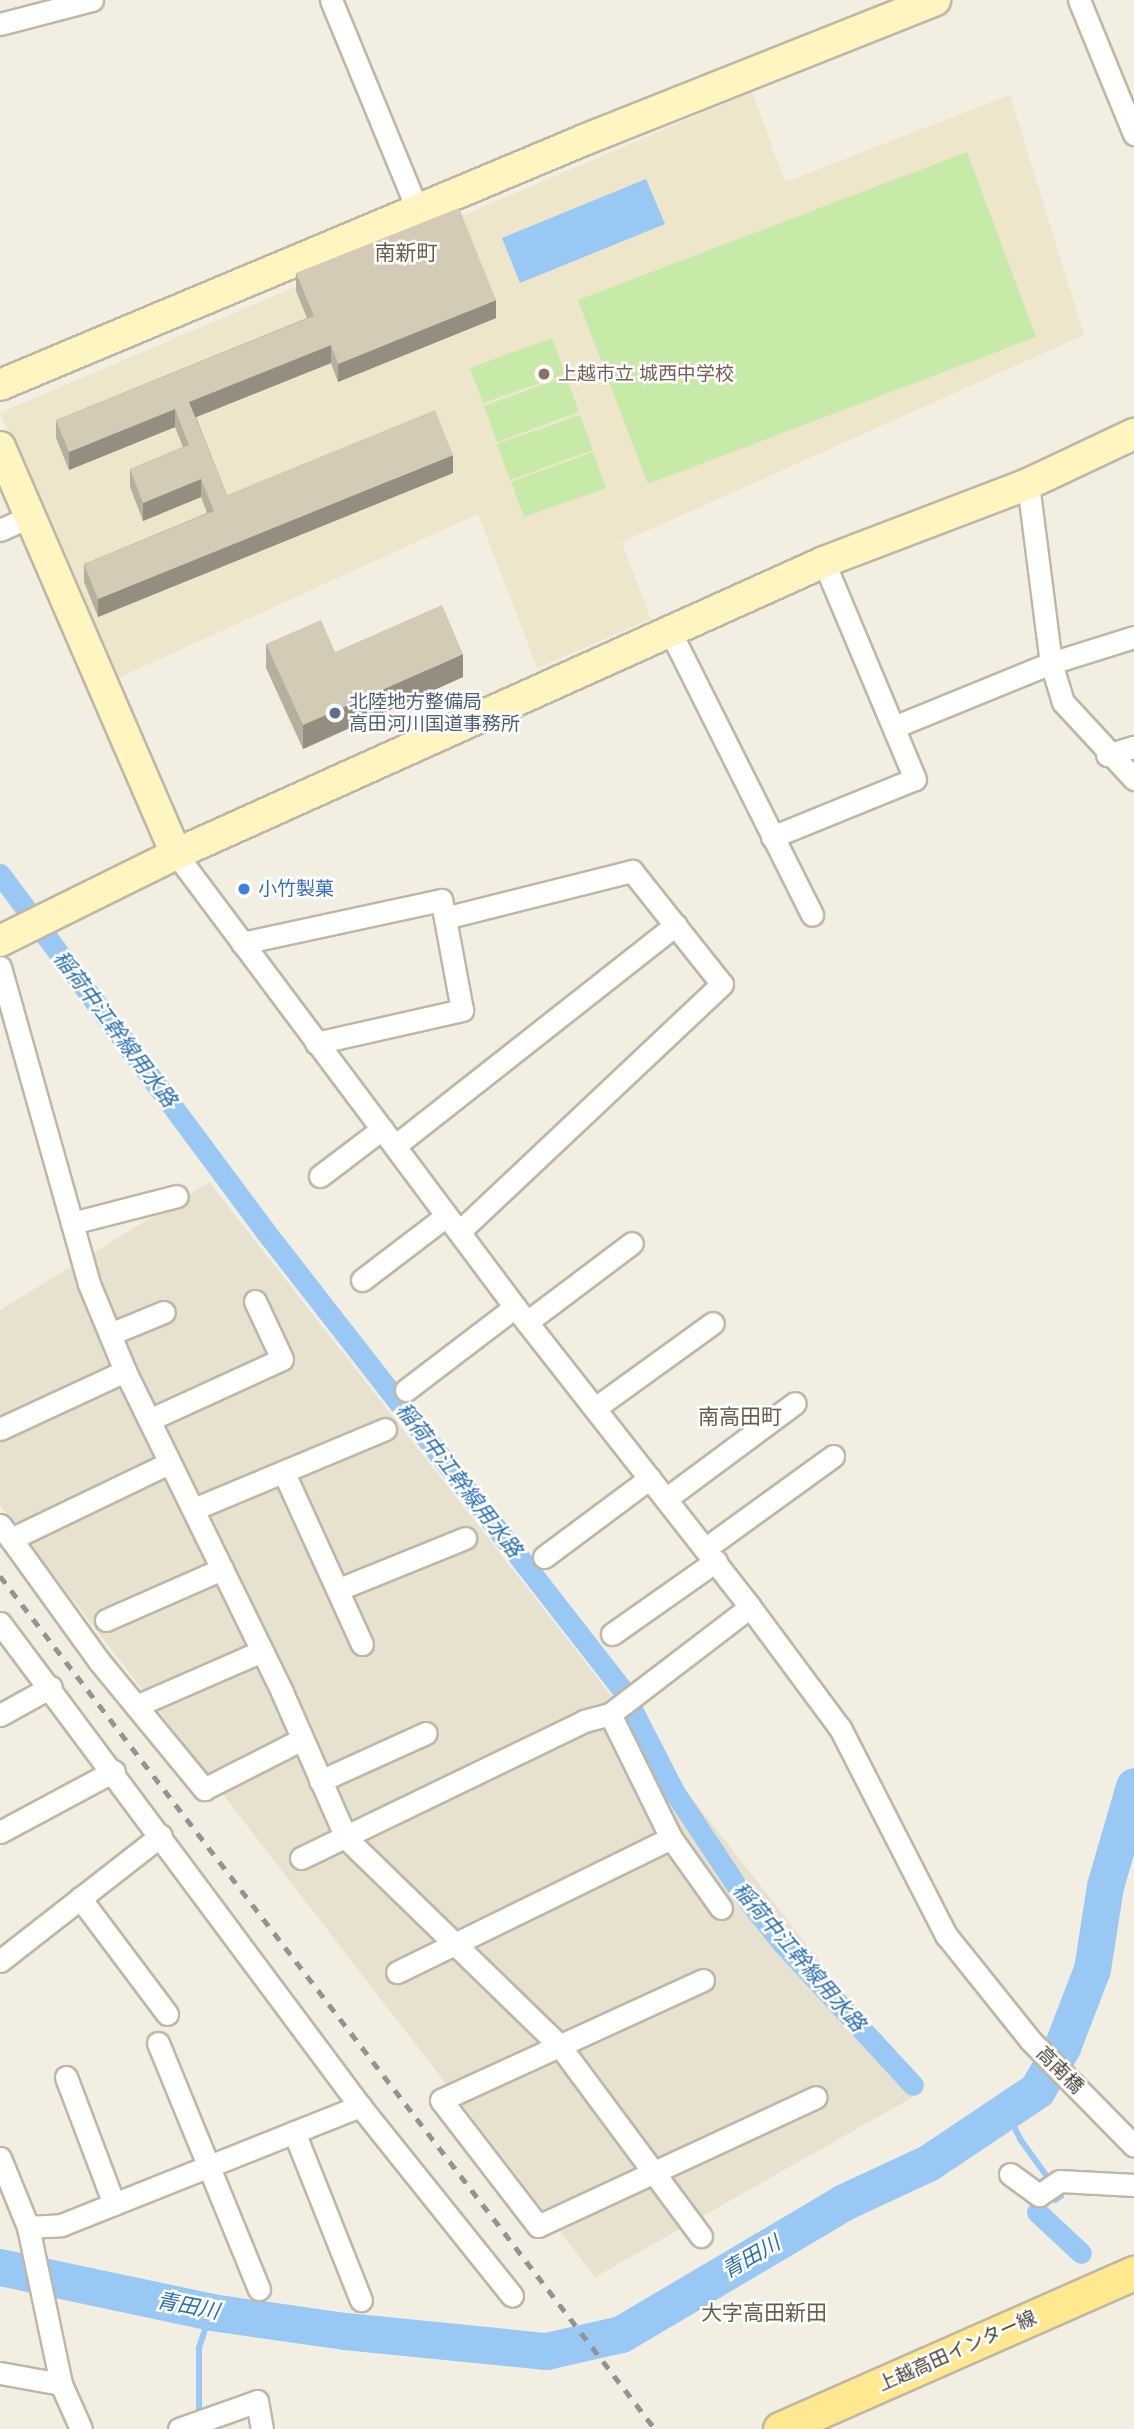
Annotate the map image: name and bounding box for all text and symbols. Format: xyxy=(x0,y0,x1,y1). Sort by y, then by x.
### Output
district label: 南新町 xyxy=(375,240,437,266)
place label: 上越市立 城西中学校 xyxy=(558,363,734,385)
marker: 上越市立 城西中学校 xyxy=(536,366,552,382)
place label: 北陸地方整備局 高田河川国道事務所 xyxy=(349,691,520,735)
marker: 北陸地方整備局 高田河川国道事務所 xyxy=(327,705,343,721)
place label: 小竹製菓 xyxy=(258,878,334,900)
marker: 小竹製菓 xyxy=(236,881,252,897)
water label: 稲荷中江幹線用水路 xyxy=(48,946,182,1112)
water label: 稲荷中江幹線用水路 xyxy=(391,1398,527,1562)
district label: 南高田町 xyxy=(698,1404,782,1430)
water label: 稲荷中江幹線用水路 xyxy=(727,1877,871,2037)
street label: 高南橋 xyxy=(1032,2042,1088,2098)
water label: 青田川 xyxy=(717,2230,785,2284)
water label: 青田川 xyxy=(155,2288,221,2324)
district label: 大字高田新田 xyxy=(701,2300,827,2326)
street label: 上越高田インター線 xyxy=(874,2306,1040,2396)

